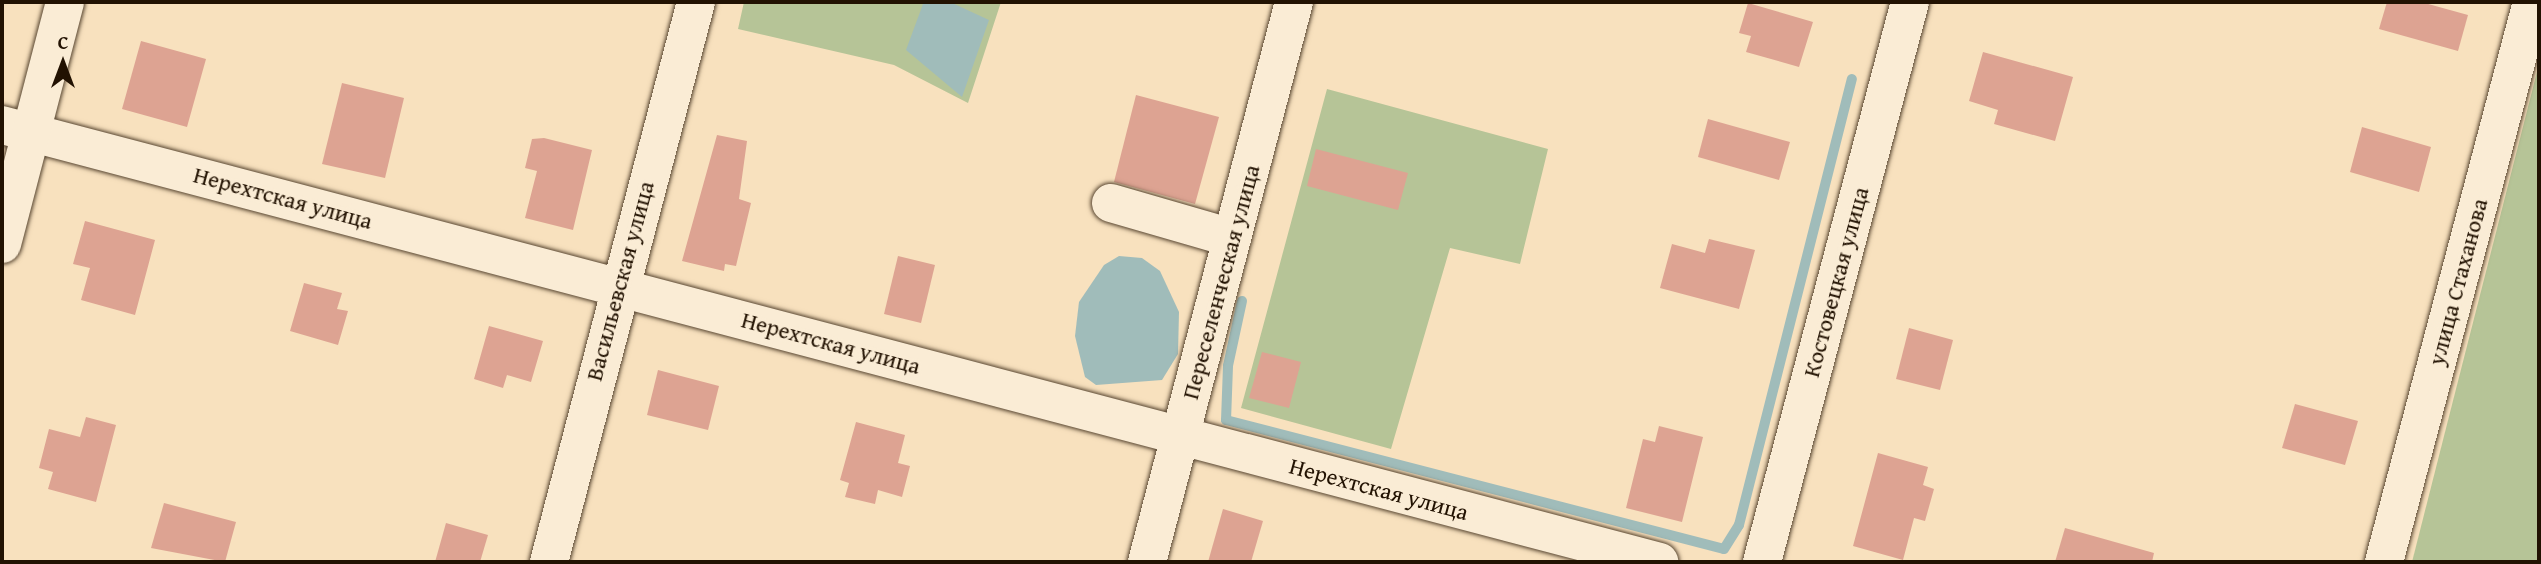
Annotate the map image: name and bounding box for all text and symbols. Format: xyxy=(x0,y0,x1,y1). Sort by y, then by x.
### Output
north arrow xyxy=(28,28,98,98)
text: С xyxy=(58,28,68,56)
street label: Нерехтская улица xyxy=(191,161,375,235)
street label: Переселенческая улица xyxy=(1176,162,1266,402)
street label: Васильевская улица xyxy=(580,178,660,384)
street label: Костовецкая улица xyxy=(1797,184,1875,380)
street label: улица Стаханова xyxy=(2422,196,2494,368)
street label: Нерехтская улица xyxy=(739,306,923,380)
street label: Нерехтская улица xyxy=(1287,452,1471,526)

